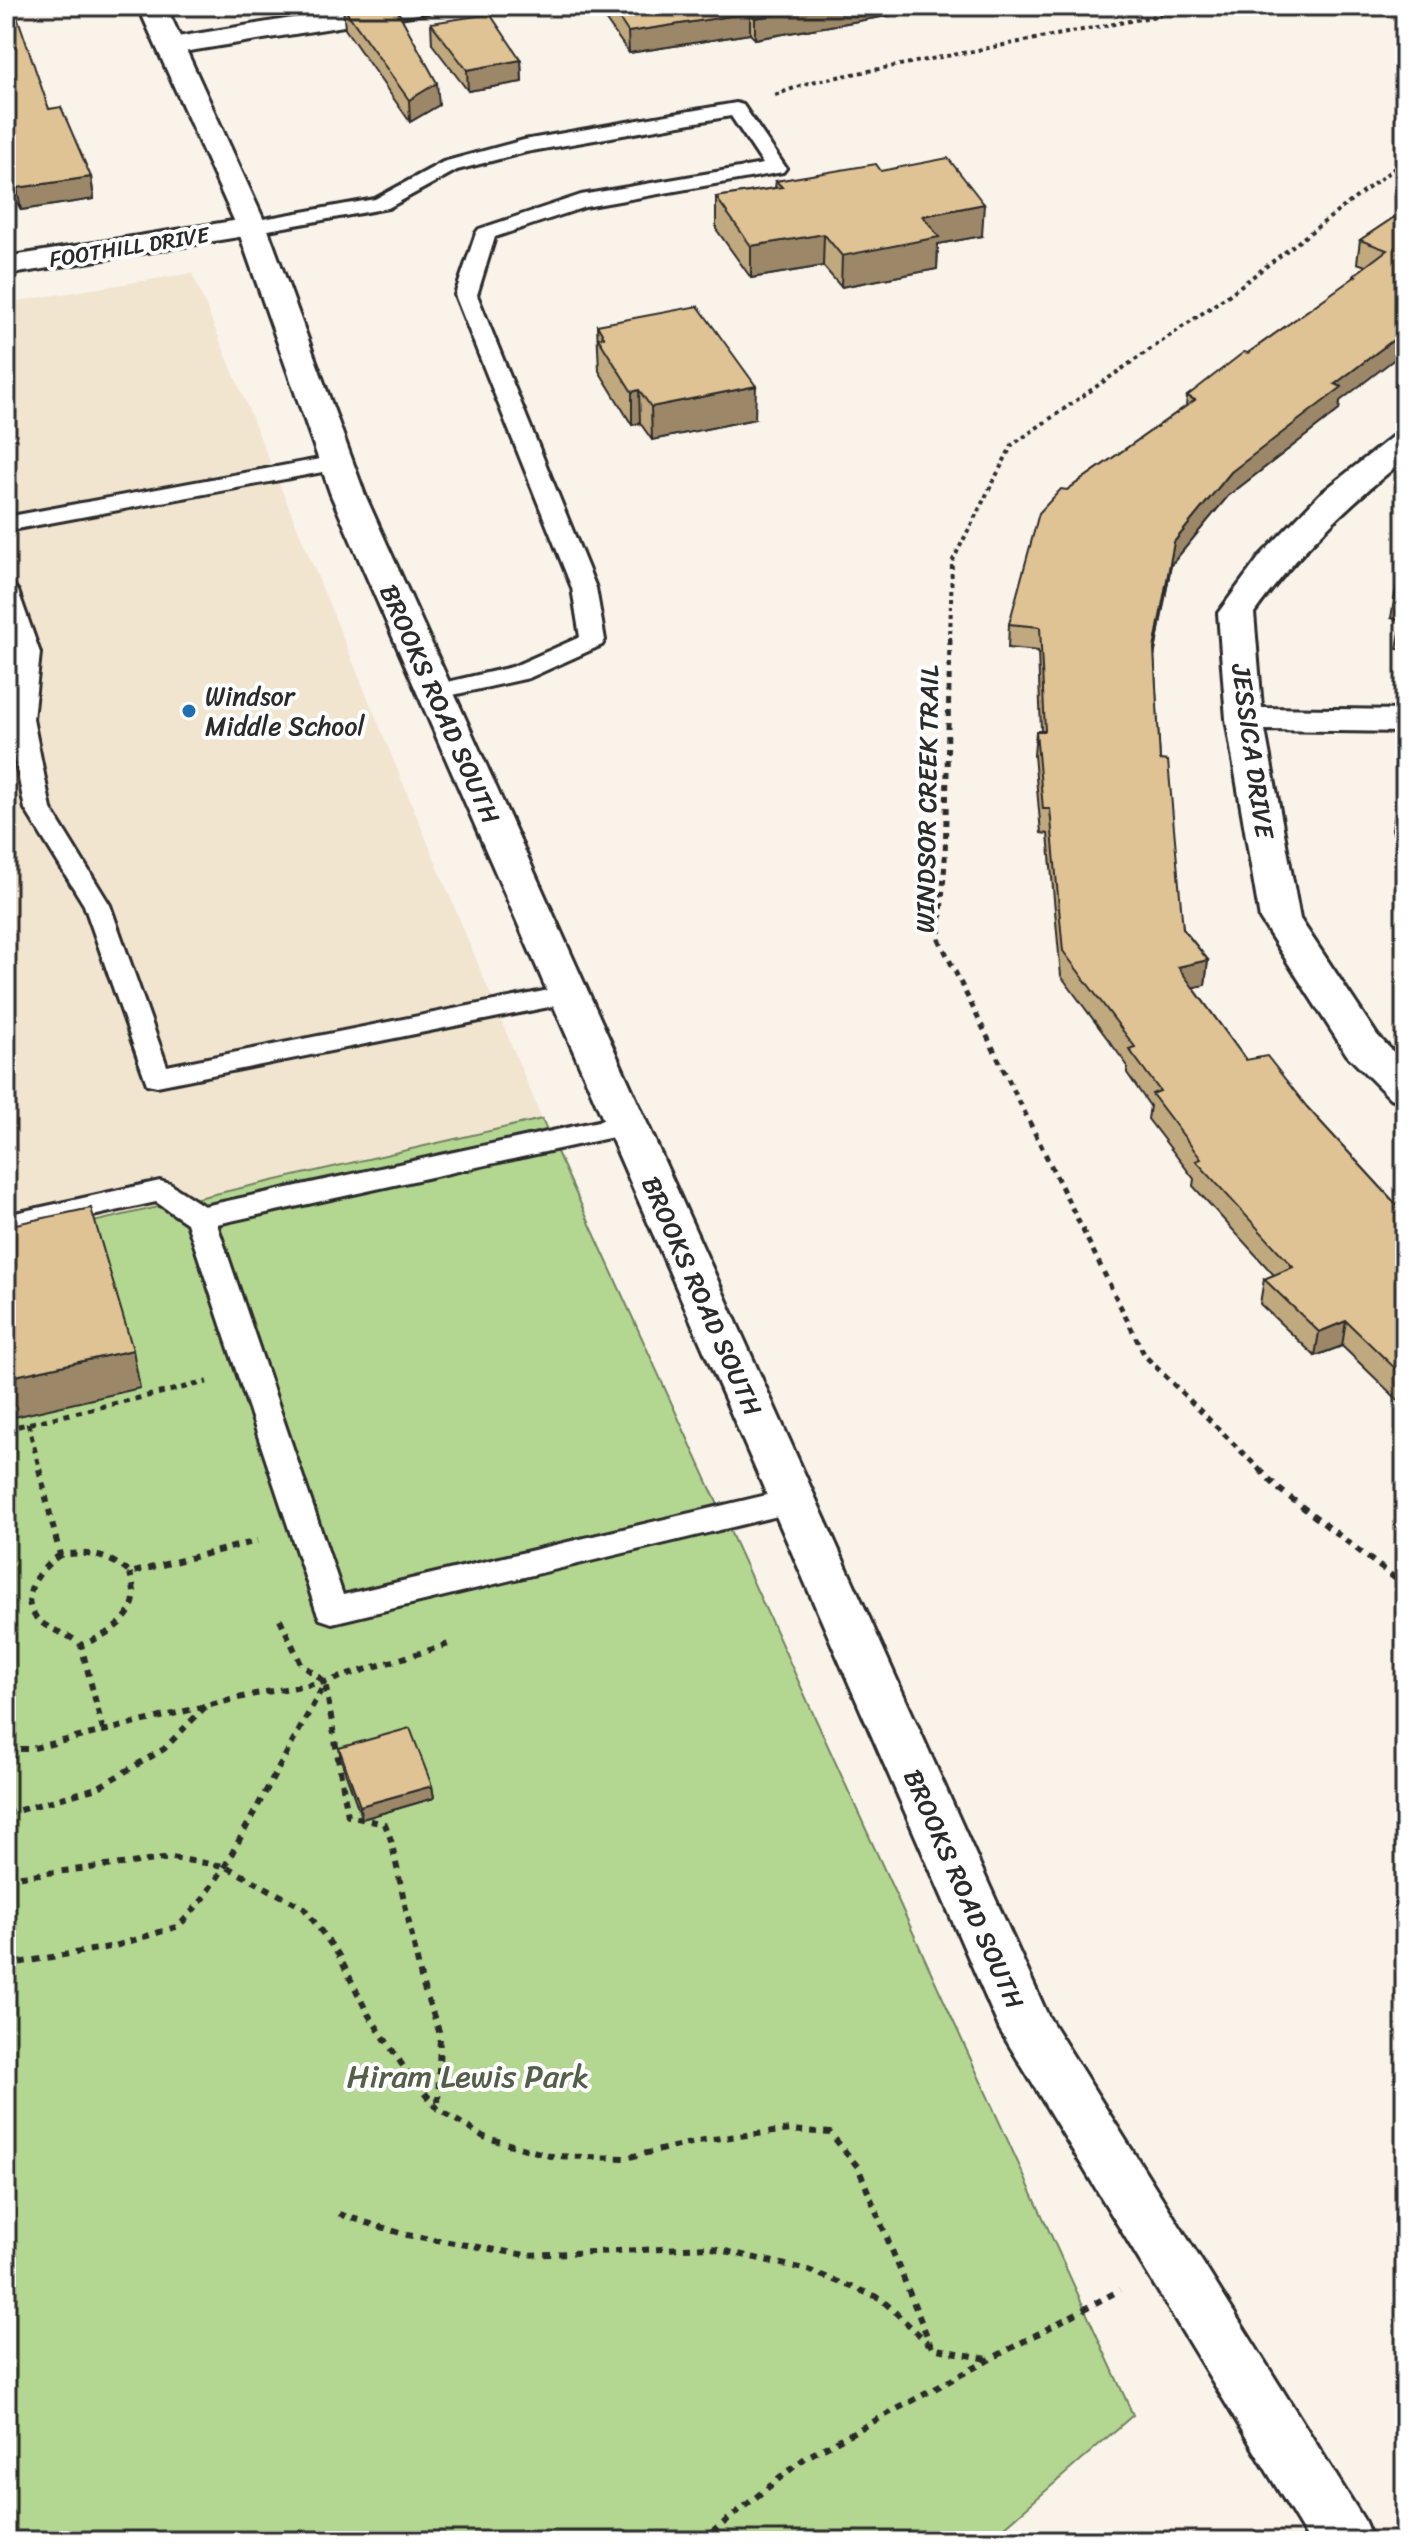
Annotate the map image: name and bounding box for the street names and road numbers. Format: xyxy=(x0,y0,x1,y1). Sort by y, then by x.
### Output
street label: FOOTHILL DRIVE xyxy=(46,215,213,279)
street label: BROOKS ROAD SOUTH xyxy=(366,577,514,831)
street label: JESSICA DRIVE xyxy=(1218,660,1288,843)
street label: WINDSOR CREEK TRAIL xyxy=(902,664,952,934)
street label: BROOKS ROAD SOUTH xyxy=(628,1169,776,1423)
street label: BROOKS ROAD SOUTH xyxy=(890,1762,1038,2016)

